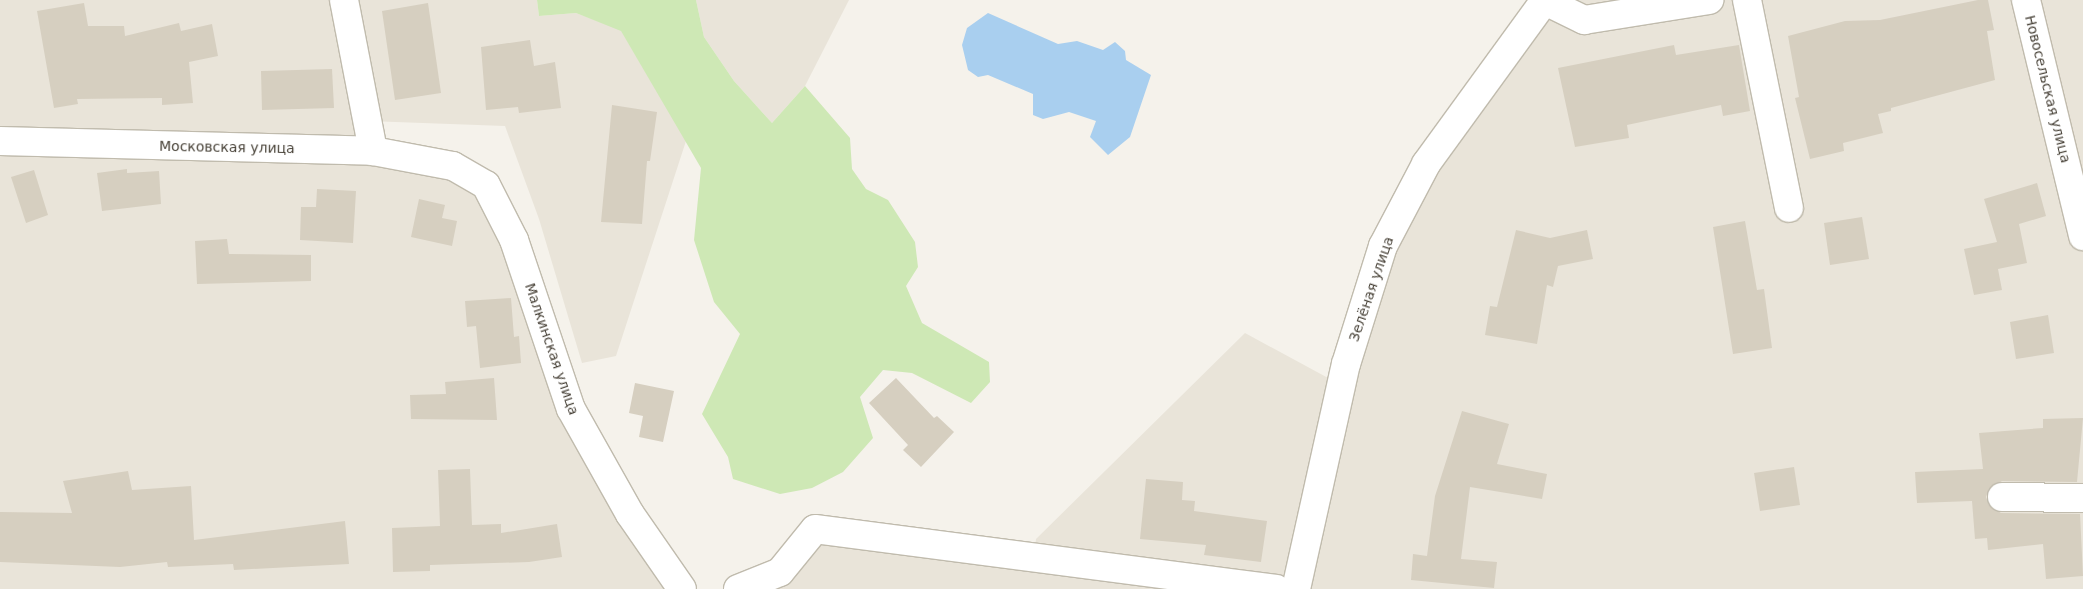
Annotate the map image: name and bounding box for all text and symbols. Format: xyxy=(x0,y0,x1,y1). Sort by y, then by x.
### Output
street label: Новосельская улица xyxy=(2022,13,2074,165)
street label: Московская улица xyxy=(159,137,295,157)
street label: Зелёная улица xyxy=(1345,234,1397,344)
street label: Малкинская улица xyxy=(522,281,582,417)

